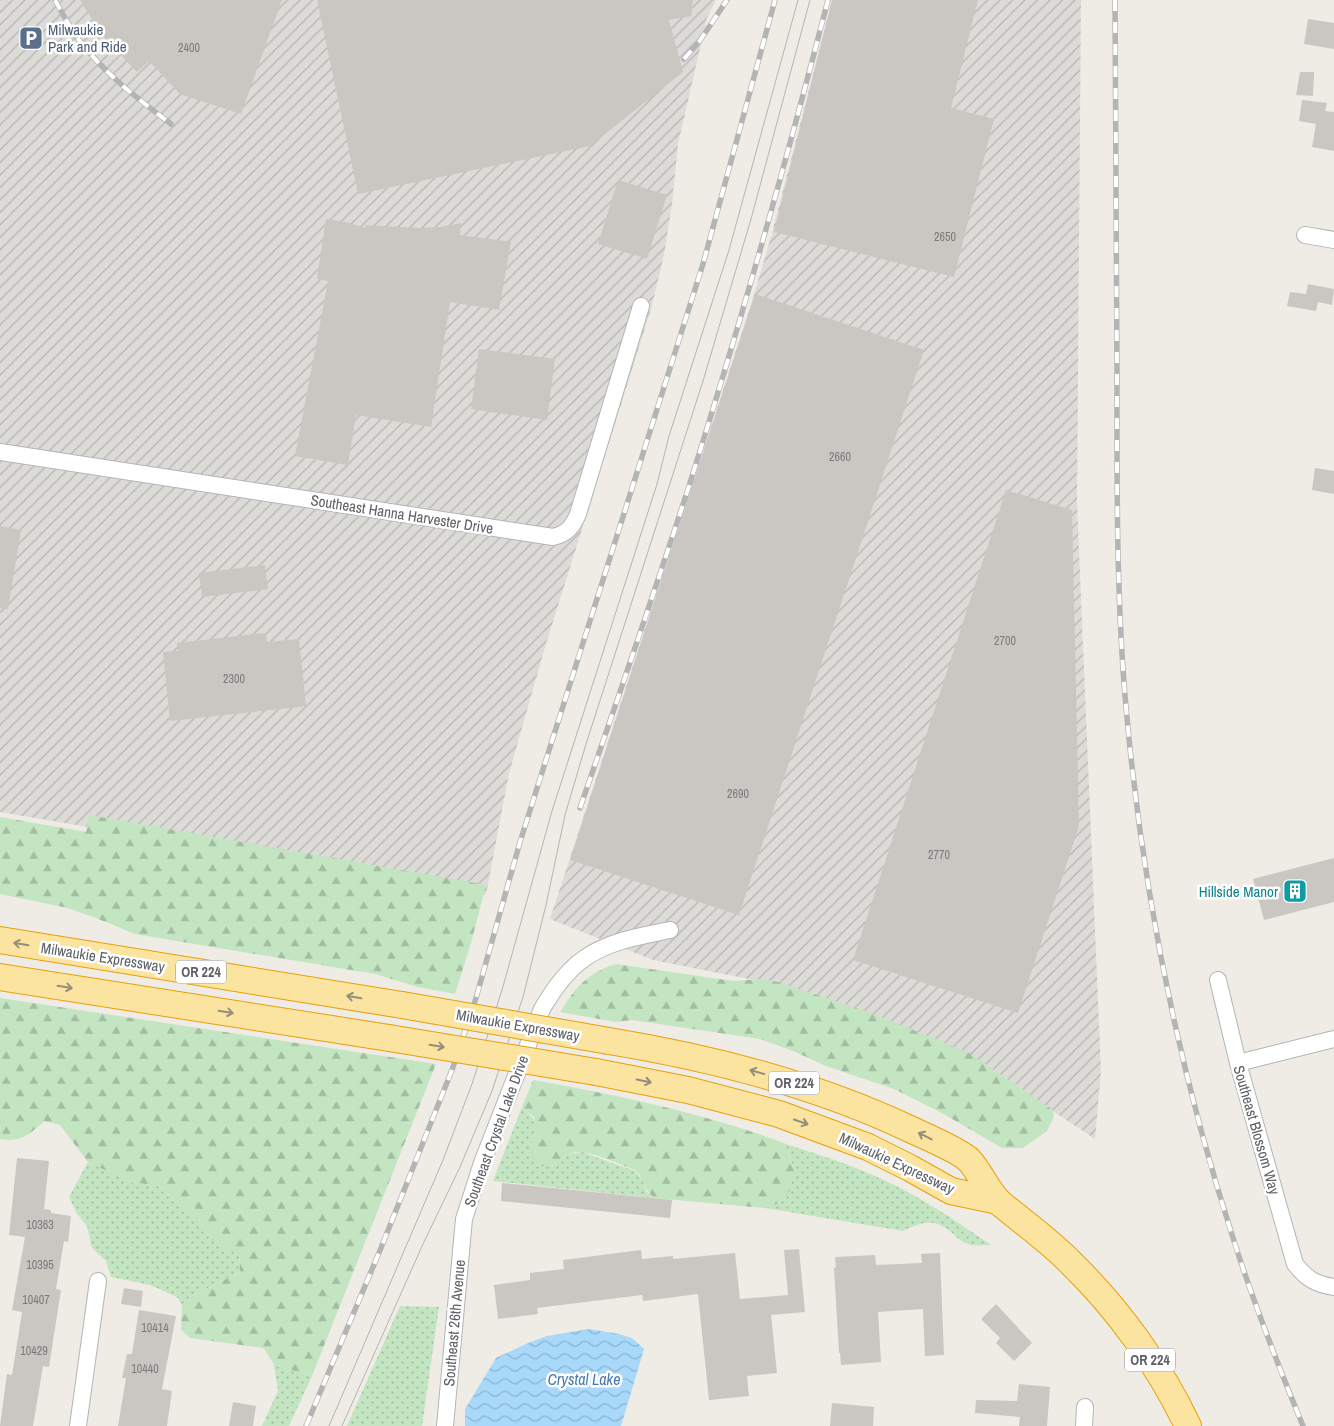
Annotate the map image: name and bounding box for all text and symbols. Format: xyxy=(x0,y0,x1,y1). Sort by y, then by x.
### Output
place label: Milwaukie Park and Ride xyxy=(48,19,127,57)
parking icon: Milwaukie Park and Ride xyxy=(18,25,44,51)
house number: 2400 xyxy=(178,40,200,56)
house number: 2650 xyxy=(934,229,956,245)
house number: 2660 xyxy=(829,449,851,465)
street label: Southeast Hanna Harvester Drive xyxy=(309,489,495,539)
house number: 2700 xyxy=(994,633,1016,649)
house number: 2300 xyxy=(223,671,245,687)
house number: 2690 xyxy=(727,786,749,802)
house number: 2770 xyxy=(928,847,950,863)
building icon: Hillside Manor xyxy=(1282,878,1308,904)
place label: Hillside Manor xyxy=(1199,881,1278,902)
street label: Milwaukie Expressway xyxy=(40,937,167,977)
one-way arrow xyxy=(13,938,29,948)
road number: OR 224 xyxy=(176,960,226,984)
one-way arrow xyxy=(57,982,73,992)
one-way arrow xyxy=(347,991,363,1001)
street label: Milwaukie Expressway xyxy=(455,1004,582,1046)
one-way arrow xyxy=(218,1008,234,1018)
one-way arrow xyxy=(429,1041,445,1051)
street label: Southeast Crystal Lake Drive xyxy=(459,1052,533,1210)
street label: Southeast Blossom Way xyxy=(1229,1063,1286,1198)
one-way arrow xyxy=(750,1067,766,1077)
road number: OR 224 xyxy=(769,1072,819,1094)
one-way arrow xyxy=(636,1076,652,1086)
one-way arrow xyxy=(793,1118,809,1127)
street label: Milwaukie Expressway xyxy=(836,1127,959,1199)
one-way arrow xyxy=(918,1131,933,1140)
house number: 10363 xyxy=(26,1217,54,1233)
house number: 10395 xyxy=(26,1257,54,1273)
street label: Southeast 26th Avenue xyxy=(438,1259,470,1387)
house number: 10407 xyxy=(22,1292,50,1308)
house number: 10414 xyxy=(141,1320,169,1336)
house number: 10429 xyxy=(20,1343,48,1359)
road number: OR 224 xyxy=(1125,1348,1175,1372)
house number: 10440 xyxy=(131,1361,159,1377)
water label: Crystal Lake xyxy=(548,1368,620,1390)

